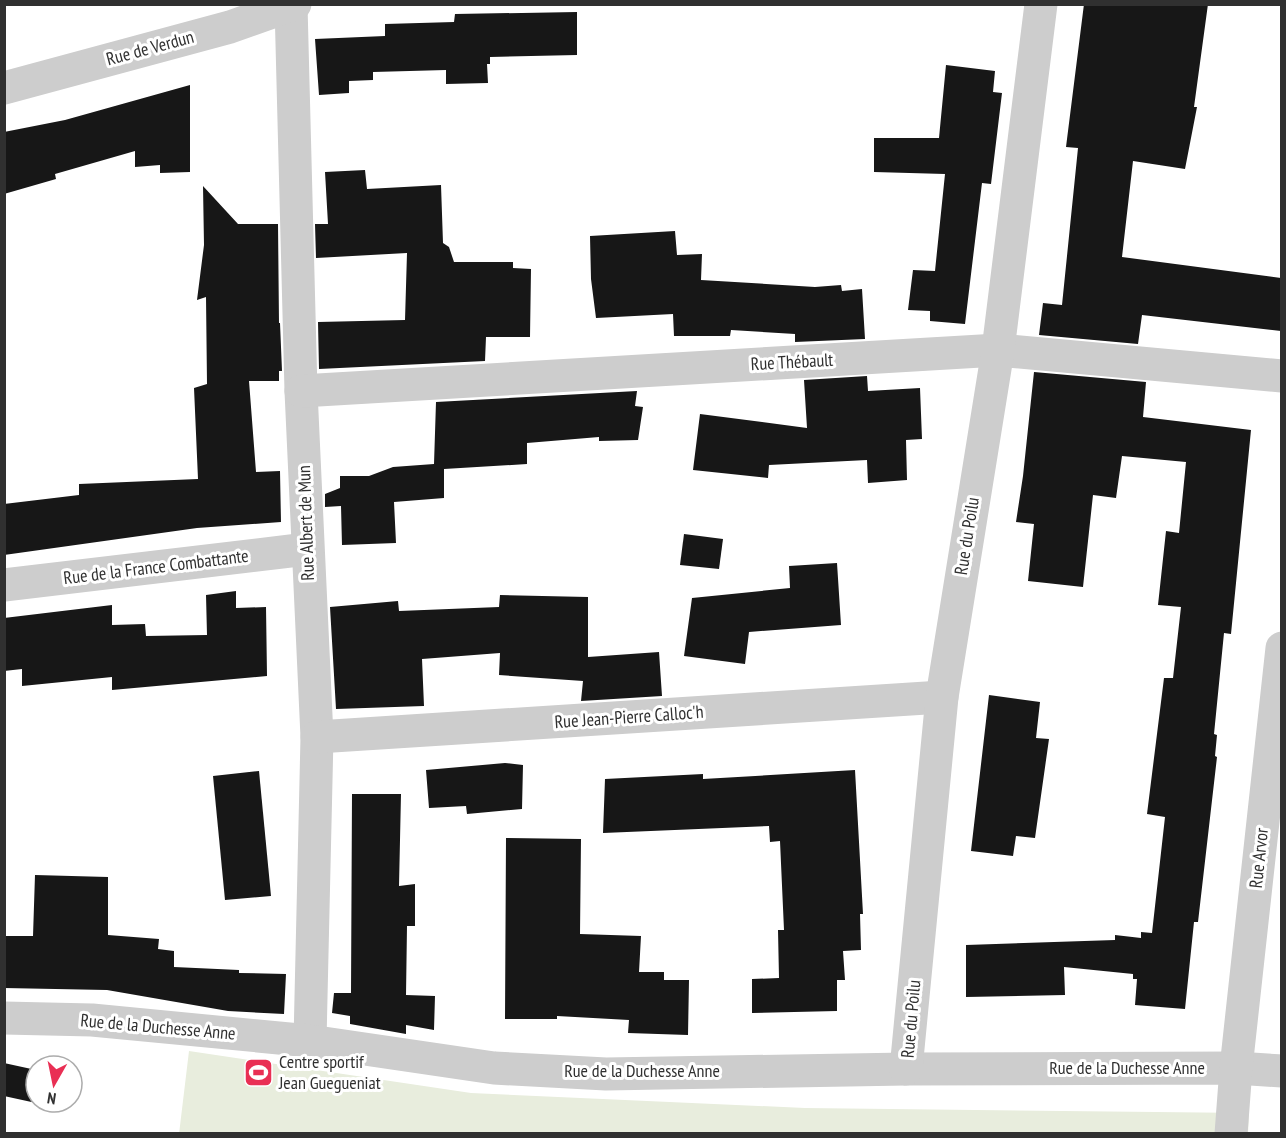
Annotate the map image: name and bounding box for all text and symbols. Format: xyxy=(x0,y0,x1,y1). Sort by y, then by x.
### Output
street label: Rue de Verdun xyxy=(104,25,196,70)
street label: Rue Thébault xyxy=(750,348,834,375)
street label: Rue Albert de Mun xyxy=(292,465,319,581)
street label: Rue du Poilu xyxy=(949,495,984,576)
street label: Rue de la France Combattante xyxy=(62,544,250,589)
street label: Rue Jean-Pierre Calloc'h xyxy=(554,700,704,733)
street label: Rue Arvor xyxy=(1244,827,1273,889)
street label: Rue du Poilu xyxy=(896,979,925,1059)
street label: Rue de la Duchesse Anne xyxy=(80,1008,237,1045)
place label: Centre sportif Jean Guegueniat xyxy=(278,1050,381,1094)
north arrow xyxy=(24,1054,84,1114)
sports icon: Centre sportif Jean Guegueniat xyxy=(242,1056,274,1088)
street label: Rue de la Duchesse Anne xyxy=(1049,1056,1205,1079)
street label: Rue de la Duchesse Anne xyxy=(564,1059,720,1082)
text: N xyxy=(46,1088,57,1109)

